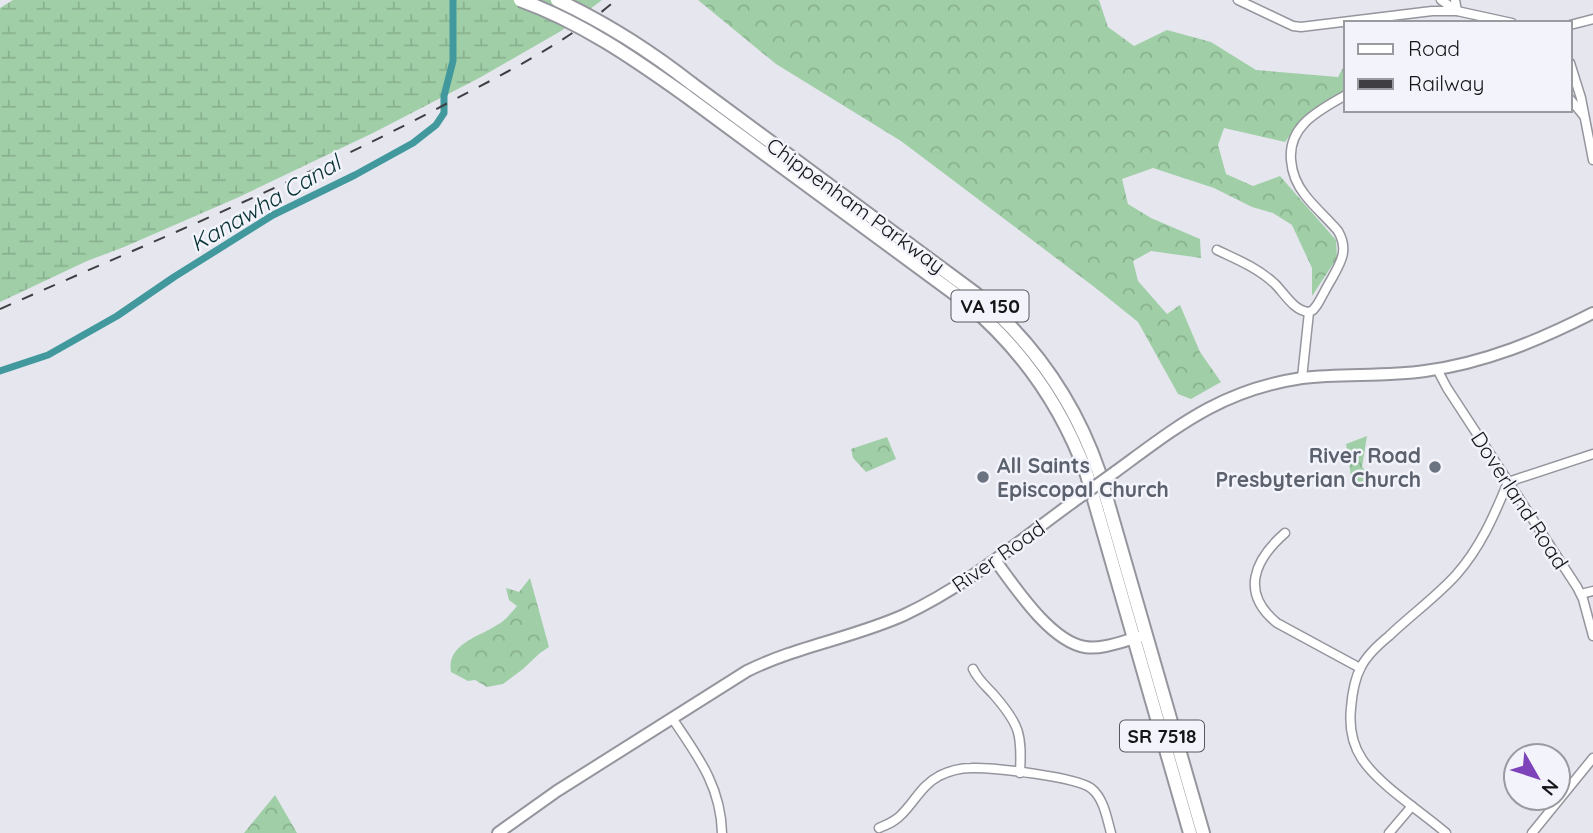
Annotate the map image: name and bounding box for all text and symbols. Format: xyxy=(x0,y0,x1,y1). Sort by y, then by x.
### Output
legend xyxy=(1344,21,1572,112)
text: Road xyxy=(1408,35,1460,61)
text: Railway xyxy=(1408,70,1484,96)
street label: Chippenham Parkway xyxy=(762,132,950,278)
water label: Kanawha Canal xyxy=(185,147,348,258)
road number: VA 150 xyxy=(951,290,1028,322)
street label: Doverland Road xyxy=(1466,426,1574,574)
place label: River Road Presbyterian Church xyxy=(1215,442,1421,492)
place label: All Saints Episcopal Church xyxy=(997,452,1169,502)
marker: River Road Presbyterian Church xyxy=(1427,459,1443,475)
marker: All Saints Episcopal Church xyxy=(975,469,991,485)
street label: River Road xyxy=(947,515,1049,597)
road number: SR 7518 xyxy=(1120,720,1204,751)
north arrow xyxy=(1502,742,1572,812)
text: N xyxy=(1536,775,1564,801)

